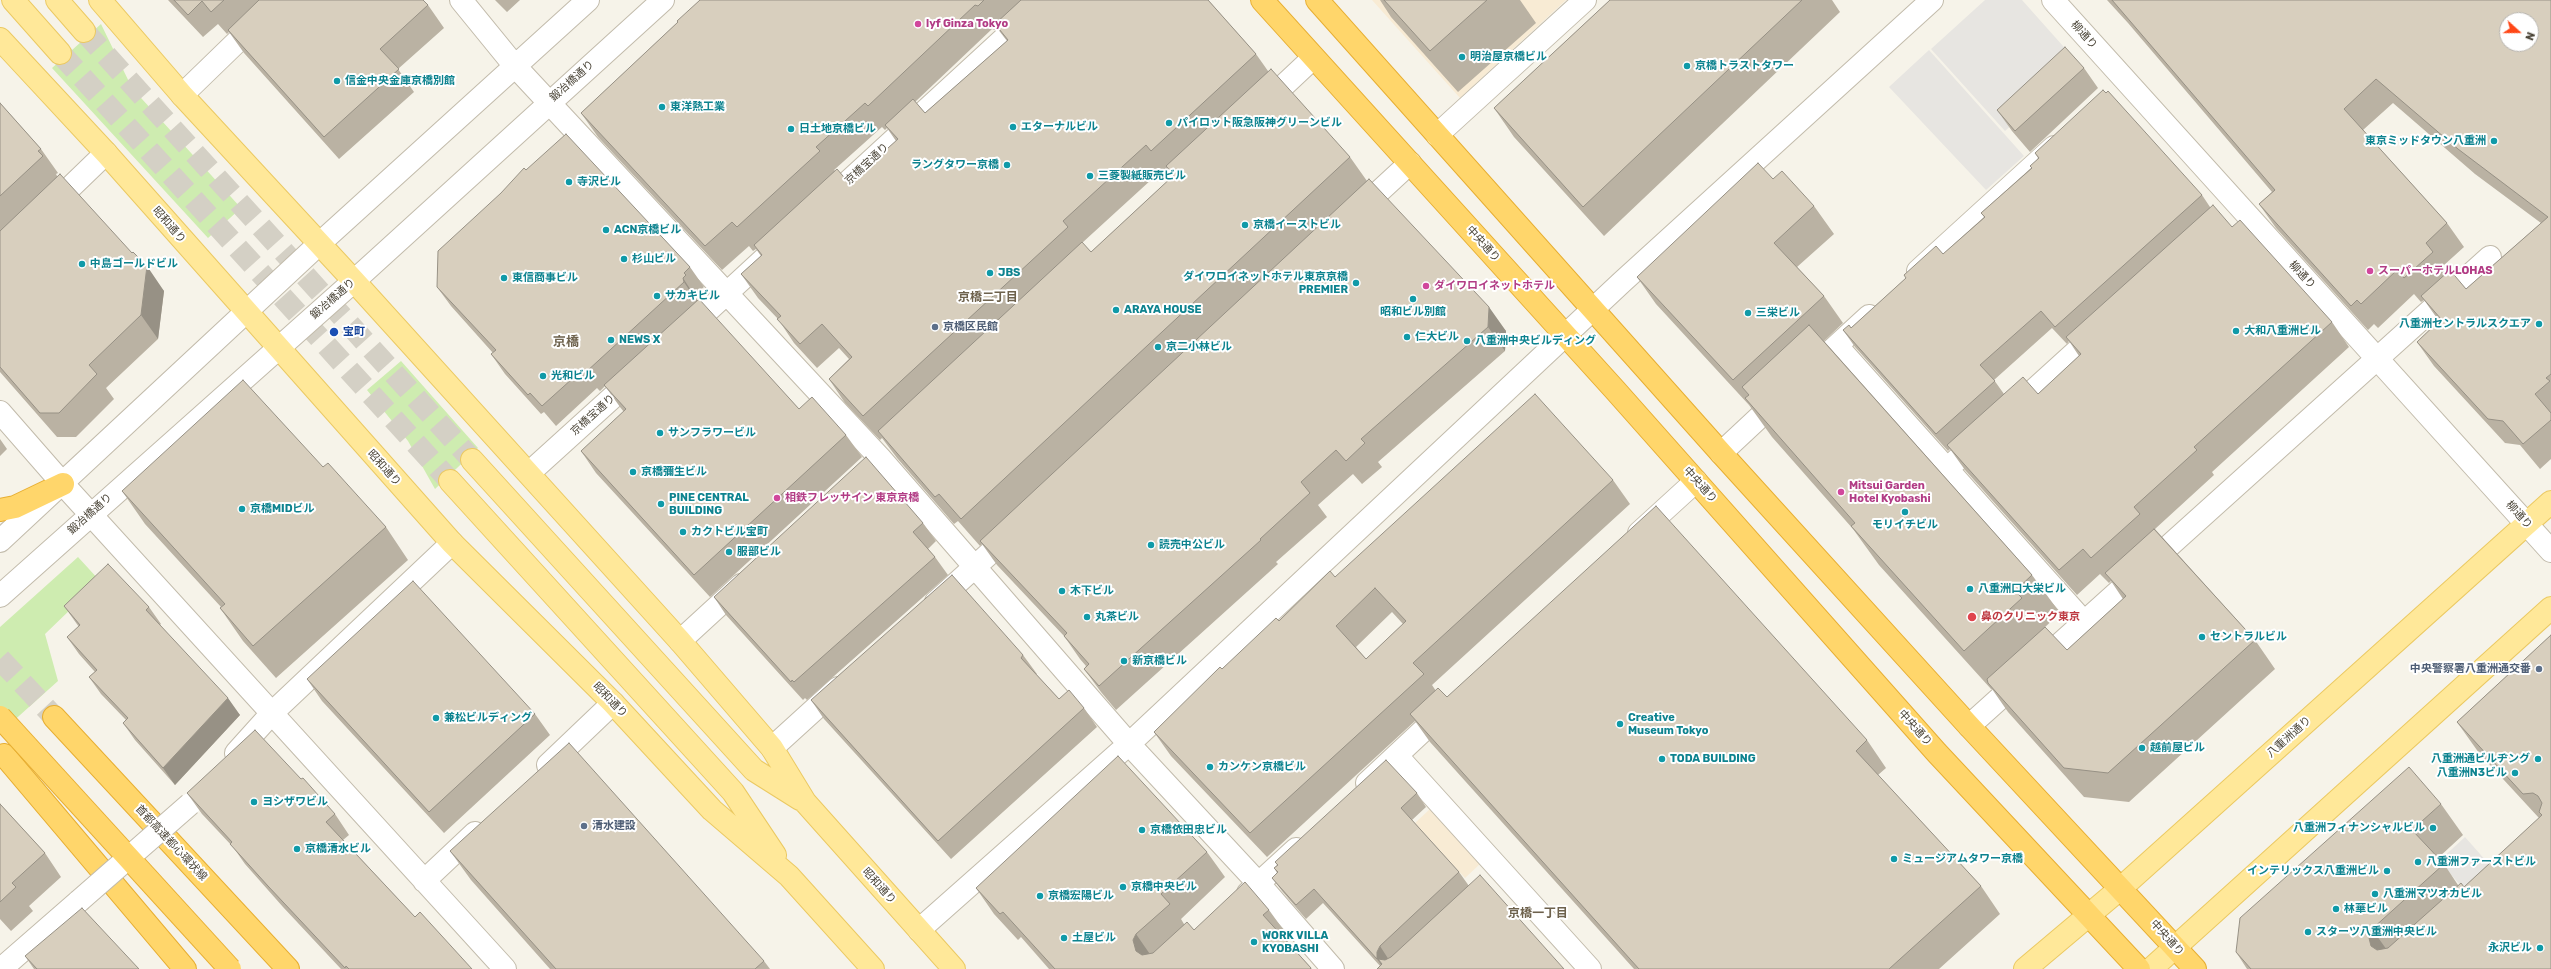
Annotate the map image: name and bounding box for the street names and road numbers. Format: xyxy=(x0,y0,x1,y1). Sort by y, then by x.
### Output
street label: 柳通り xyxy=(2068,18,2100,52)
street label: 鍛冶橋通り xyxy=(547,58,597,104)
street label: 京橋宝通り xyxy=(842,140,892,188)
street label: 昭和通り xyxy=(150,204,188,246)
street label: 中央通り xyxy=(1463,223,1503,265)
street label: 柳通り xyxy=(2286,258,2318,292)
street label: 鍛冶橋通り xyxy=(308,276,358,322)
street label: 京橋宝通り xyxy=(568,392,618,438)
street label: 昭和通り xyxy=(364,447,404,489)
street label: 中央通り xyxy=(1680,464,1720,506)
street label: 鍛冶橋通り xyxy=(65,491,115,537)
street label: 柳通り xyxy=(2503,498,2535,532)
street label: 昭和通り xyxy=(590,680,630,720)
street label: 中央通り xyxy=(1895,707,1935,749)
street label: 八重洲通り xyxy=(2264,714,2314,760)
street label: 首都高速都心環状線 xyxy=(132,802,210,884)
street label: 昭和通り xyxy=(859,865,899,907)
street label: 中央通り xyxy=(2147,917,2187,959)

